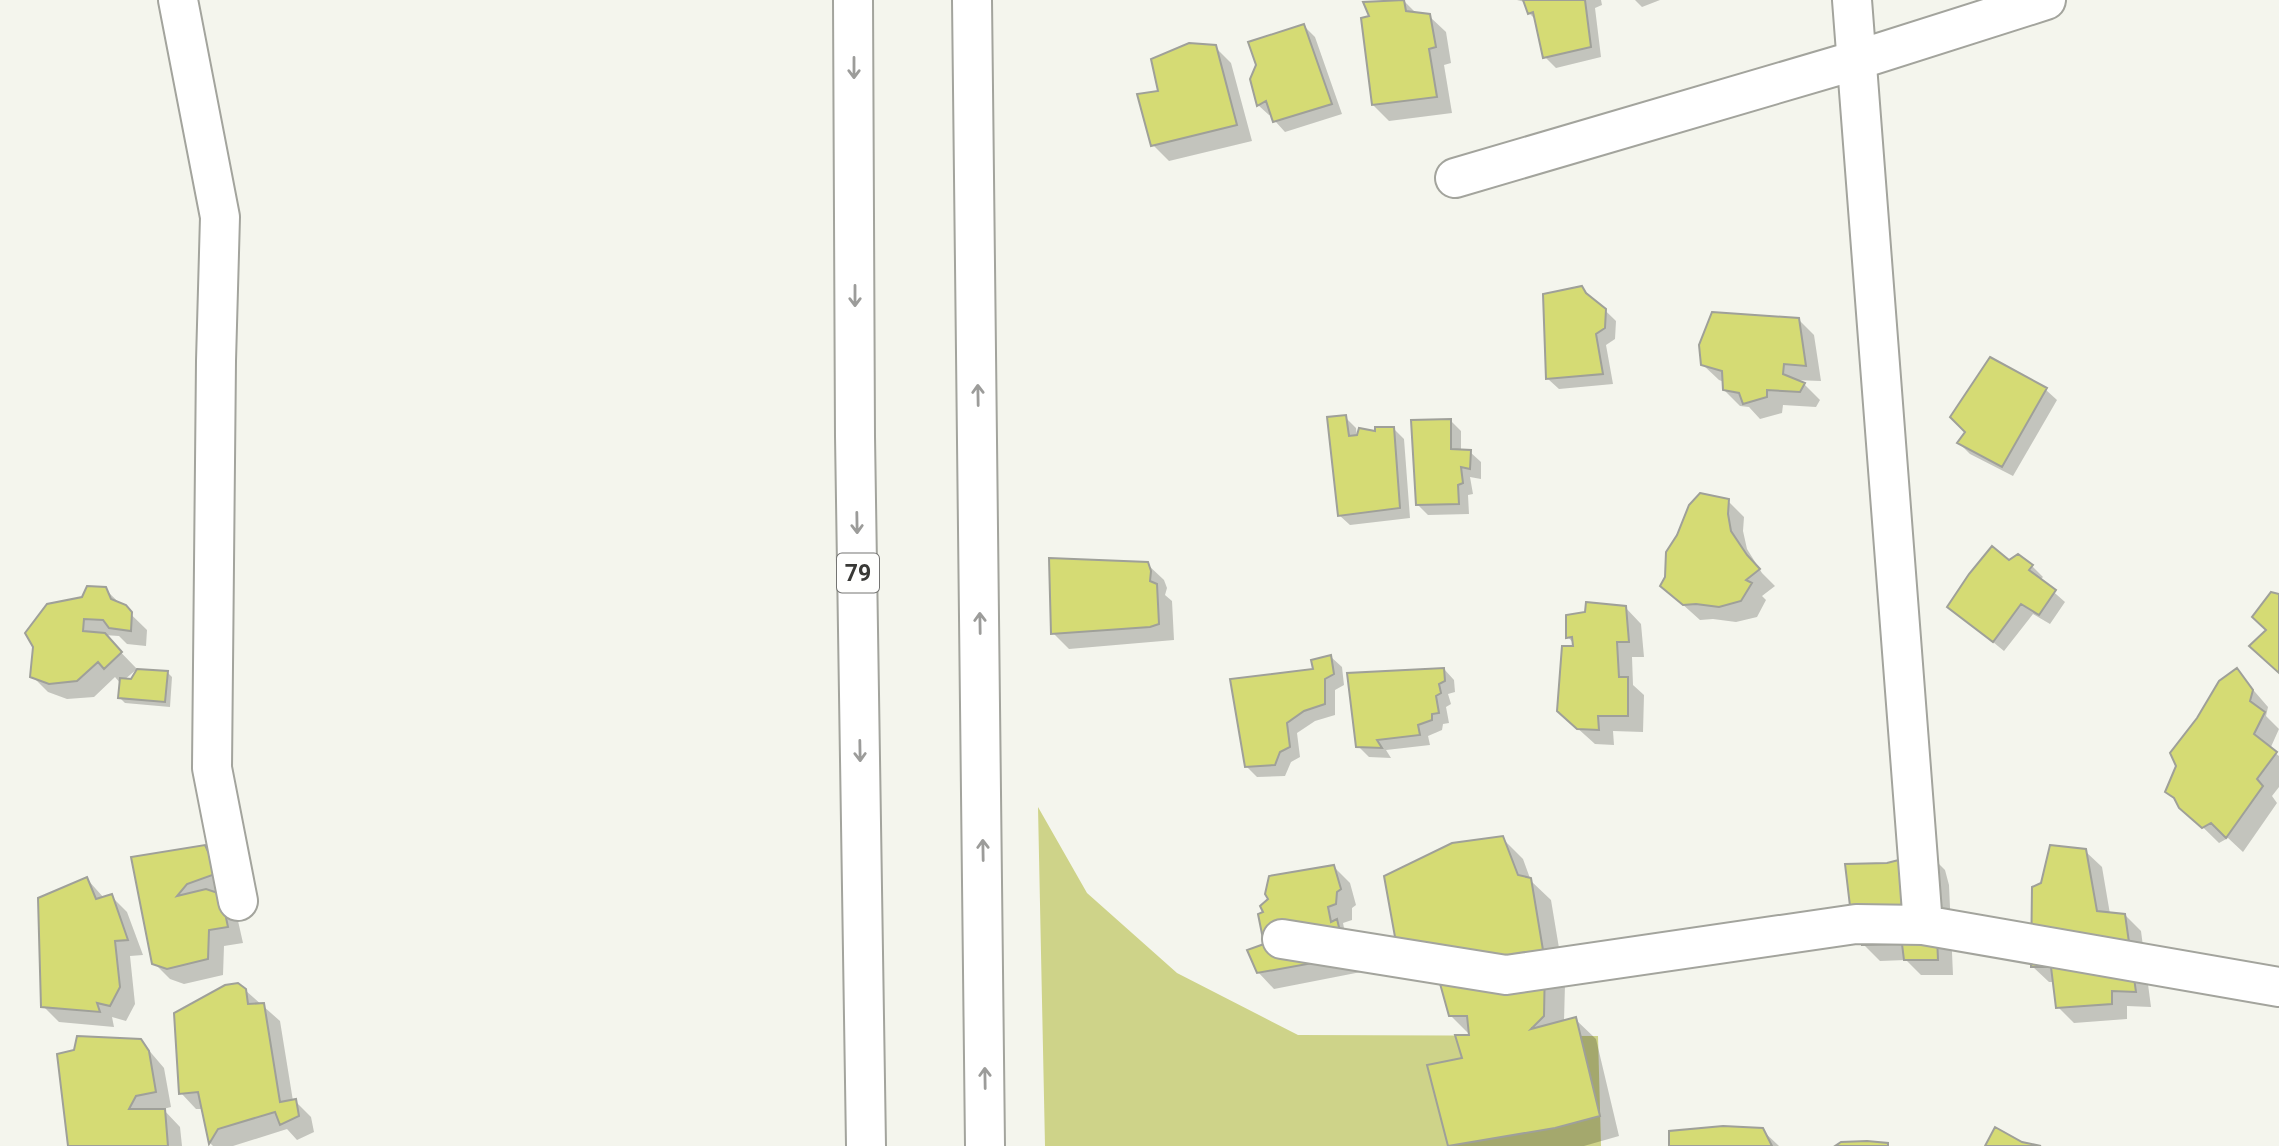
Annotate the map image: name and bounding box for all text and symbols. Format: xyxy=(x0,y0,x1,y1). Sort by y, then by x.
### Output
one-way arrow xyxy=(847,56,861,79)
one-way arrow xyxy=(848,284,862,307)
one-way arrow xyxy=(971,384,985,407)
one-way arrow xyxy=(850,511,864,534)
road number: 79 xyxy=(837,554,879,593)
one-way arrow xyxy=(974,612,987,635)
one-way arrow xyxy=(853,739,867,762)
one-way arrow xyxy=(976,839,989,862)
one-way arrow xyxy=(978,1067,992,1090)

